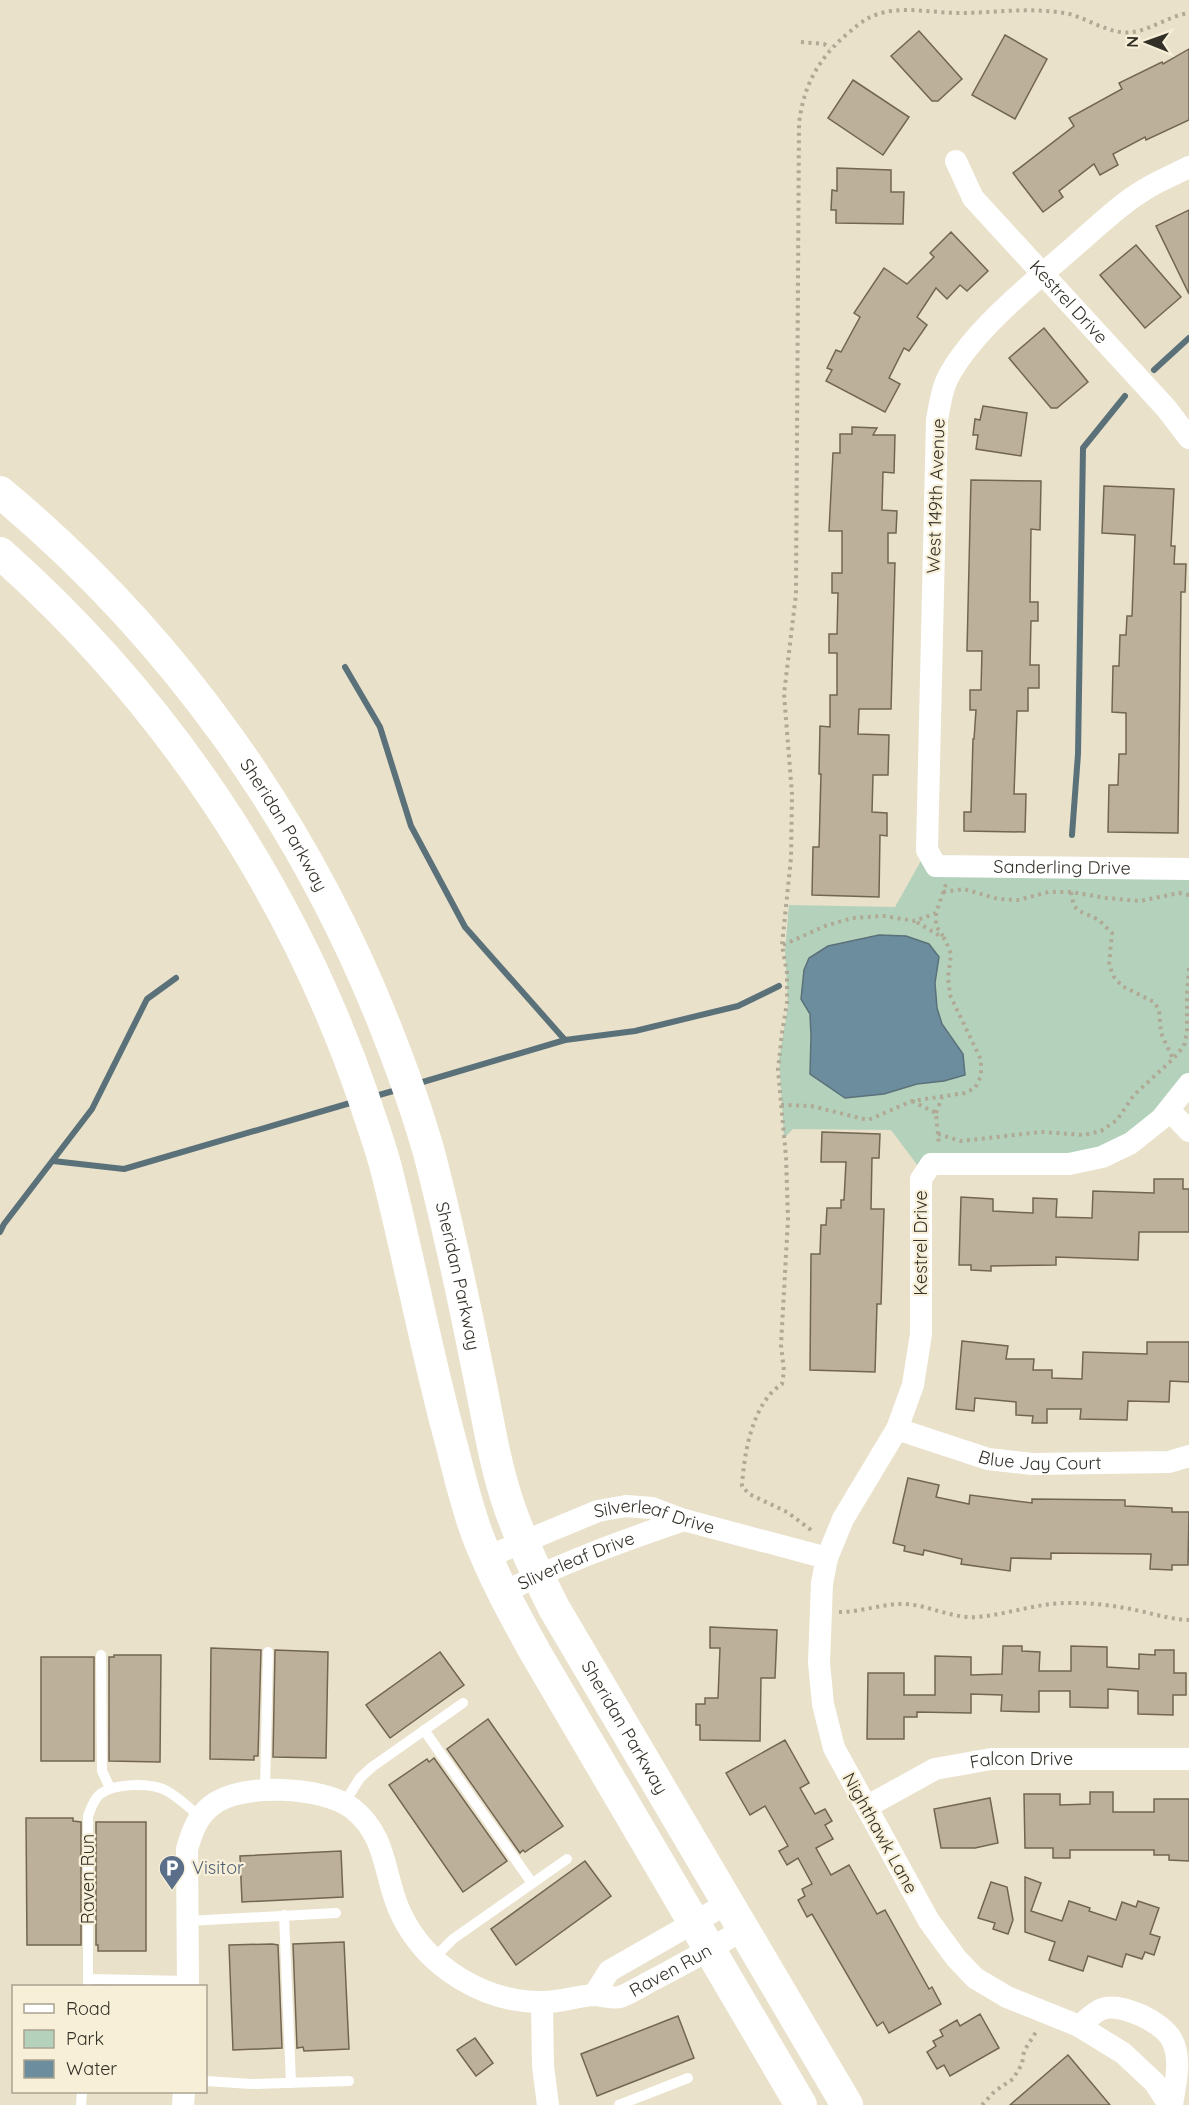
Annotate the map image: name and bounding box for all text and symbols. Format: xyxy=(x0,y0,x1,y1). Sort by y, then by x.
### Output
north arrow xyxy=(1117,12,1177,72)
text: N xyxy=(1122,36,1142,48)
street label: Kestrel Drive xyxy=(1025,255,1113,348)
street label: West 149th Avenue xyxy=(921,418,950,574)
street label: Sheridan Parkway xyxy=(235,754,333,895)
street label: Sanderling Drive xyxy=(993,855,1131,879)
street label: Kestrel Drive xyxy=(909,1190,932,1296)
street label: Sheridan Parkway xyxy=(431,1199,486,1352)
street label: Blue Jay Court xyxy=(976,1445,1102,1475)
street label: Silverleaf Drive xyxy=(592,1493,717,1539)
street label: Sliverleaf Drive xyxy=(514,1526,638,1595)
street label: Sheridan Parkway xyxy=(577,1656,673,1798)
street label: Falcon Drive xyxy=(968,1747,1073,1774)
street label: Nighthawk Lane xyxy=(838,1768,923,1897)
street label: Raven Run xyxy=(76,1834,99,1924)
parking icon: Visitor xyxy=(157,1853,187,1891)
place label: Visitor xyxy=(192,1856,244,1879)
street label: Raven Run xyxy=(625,1938,716,2002)
legend xyxy=(12,1985,207,2093)
text: Road xyxy=(66,1997,111,2020)
text: Park xyxy=(66,2027,104,2050)
text: Water xyxy=(66,2057,117,2080)

